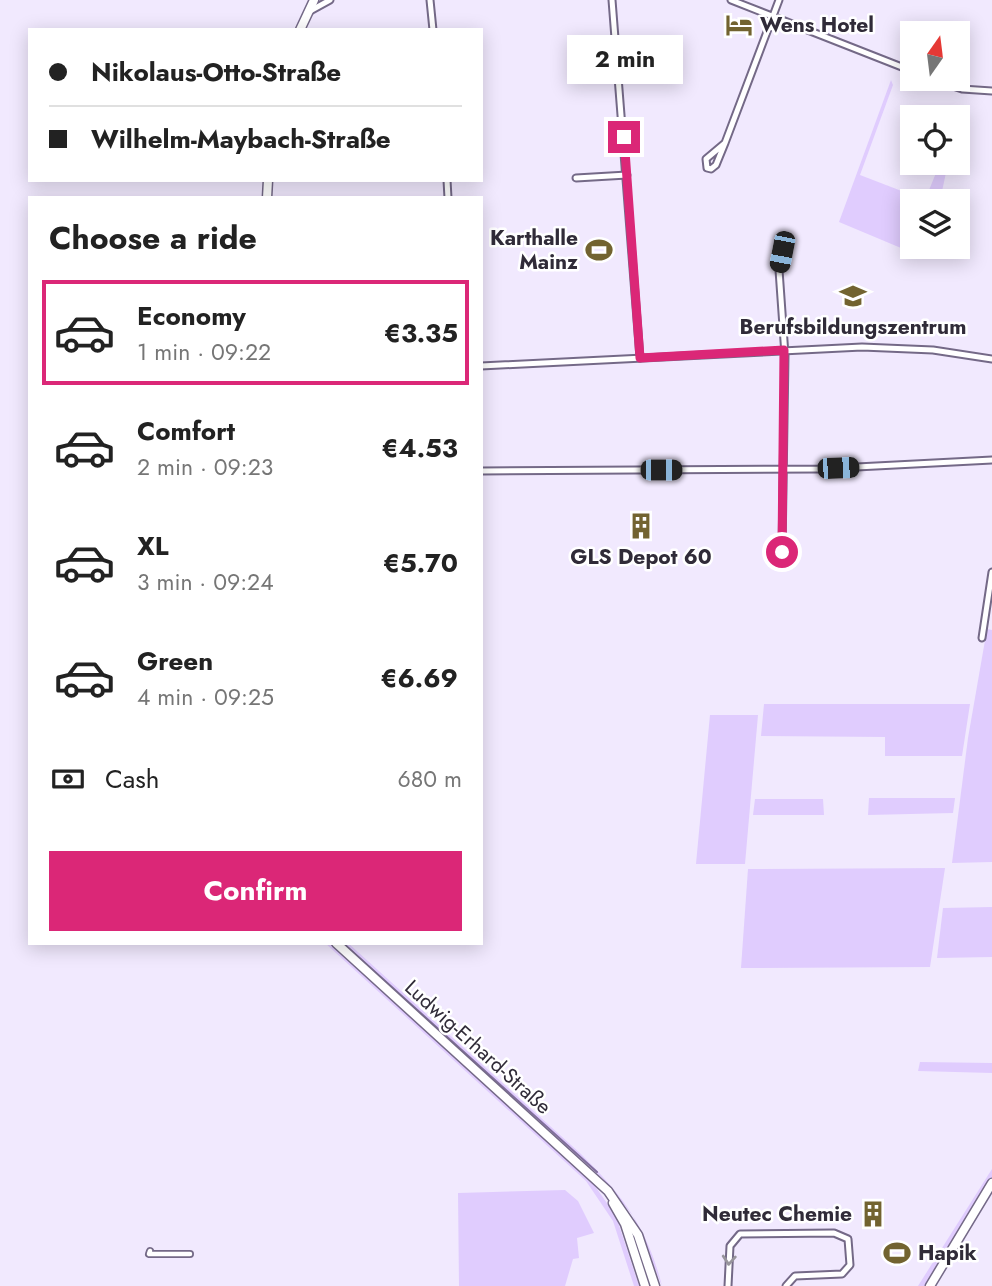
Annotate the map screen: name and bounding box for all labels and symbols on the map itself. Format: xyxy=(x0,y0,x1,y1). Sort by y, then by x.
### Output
hotel icon: Wens Hotel xyxy=(724,10,754,40)
place label: Wens Hotel xyxy=(760,10,874,40)
north arrow xyxy=(900,21,970,91)
callout: 2 min xyxy=(566,36,682,85)
route end xyxy=(608,121,640,153)
place label: Karthalle Mainz xyxy=(490,223,578,277)
car xyxy=(768,229,797,275)
sports icon: Karthalle Mainz xyxy=(584,235,614,265)
school or university icon: Berufsbildungszentrum xyxy=(838,281,868,311)
place label: Berufsbildungszentrum xyxy=(740,312,966,342)
car xyxy=(817,457,860,479)
car xyxy=(641,460,683,481)
building icon: GLS Depot 60 xyxy=(626,511,656,541)
route start xyxy=(766,536,798,568)
place label: GLS Depot 60 xyxy=(570,542,712,572)
street label: Ludwig-Erhard-Straße xyxy=(398,973,558,1121)
place label: Neutec Chemie xyxy=(702,1199,852,1229)
building icon: Neutec Chemie xyxy=(858,1199,888,1229)
sports icon: Hapik xyxy=(882,1238,912,1268)
place label: Hapik xyxy=(918,1238,977,1268)
one-way arrow xyxy=(722,1255,737,1266)

